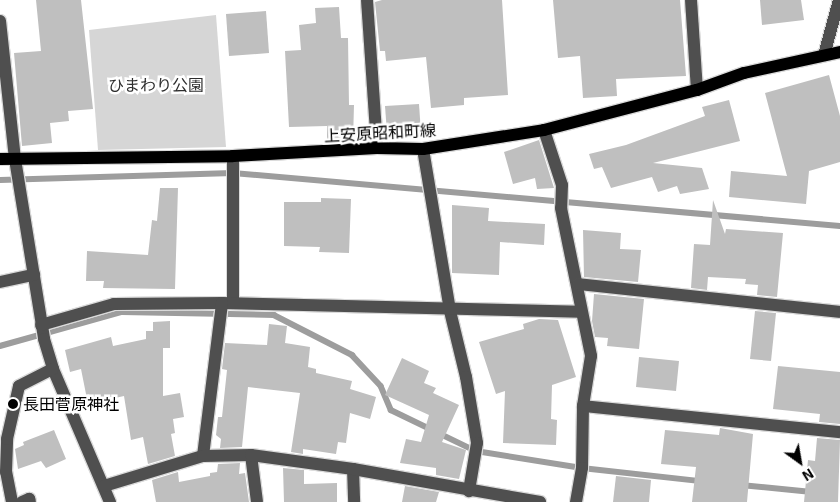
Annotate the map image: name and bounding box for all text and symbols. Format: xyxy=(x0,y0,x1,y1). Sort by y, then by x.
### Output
park label: ひまわり公園 xyxy=(108,75,204,95)
street label: 上安原昭和町線 xyxy=(324,120,436,146)
place label: 長田菅原神社 xyxy=(23,394,119,414)
marker: 長田菅原神社 xyxy=(7,398,19,410)
north arrow xyxy=(775,437,825,487)
text: N xyxy=(799,465,817,485)

